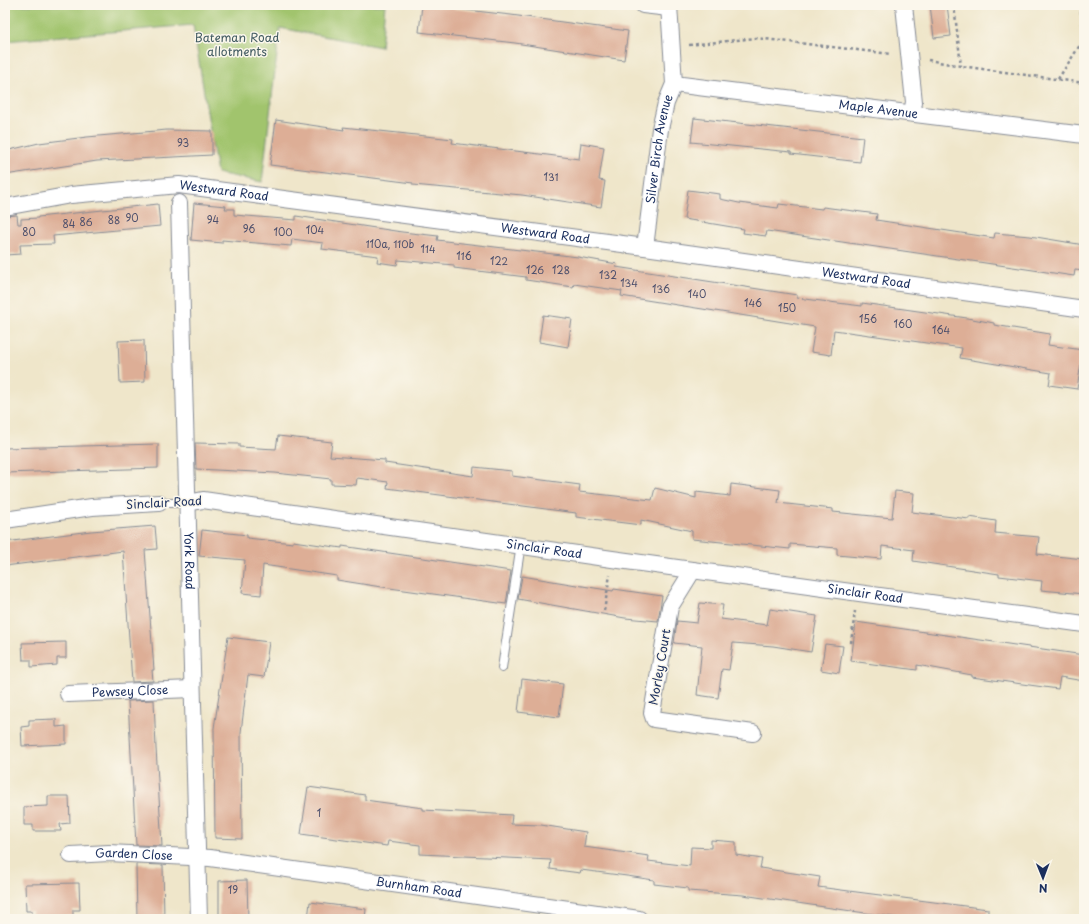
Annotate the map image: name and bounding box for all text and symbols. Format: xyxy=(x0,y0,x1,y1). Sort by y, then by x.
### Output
park label: Bateman Road allotments xyxy=(195,28,280,60)
street label: Silver Birch Avenue xyxy=(641,91,677,205)
street label: Maple Avenue xyxy=(838,95,920,122)
house number: 93 xyxy=(177,135,189,150)
house number: 131 xyxy=(544,169,559,184)
street label: Westward Road xyxy=(179,175,270,205)
house number: 90 xyxy=(125,210,139,225)
house number: 88 xyxy=(108,212,120,227)
house number: 94 xyxy=(207,212,220,227)
house number: 86 xyxy=(80,214,93,229)
house number: 84 xyxy=(63,216,76,231)
street label: Westward Road xyxy=(500,218,591,248)
house number: 96 xyxy=(243,221,255,236)
house number: 104 xyxy=(306,222,325,237)
house number: 80 xyxy=(22,224,36,239)
house number: 100 xyxy=(273,224,293,239)
house number: 110a, 110b xyxy=(366,236,415,251)
house number: 114 xyxy=(421,241,436,256)
house number: 116 xyxy=(456,248,472,263)
house number: 122 xyxy=(490,253,508,268)
house number: 126 xyxy=(526,262,544,277)
house number: 128 xyxy=(552,262,570,277)
street label: Westward Road xyxy=(821,262,912,292)
house number: 132 xyxy=(599,267,617,282)
house number: 134 xyxy=(620,275,638,290)
house number: 136 xyxy=(652,281,670,296)
house number: 140 xyxy=(688,286,706,301)
house number: 146 xyxy=(744,295,762,310)
house number: 150 xyxy=(778,300,796,315)
house number: 156 xyxy=(859,311,877,326)
house number: 160 xyxy=(894,316,912,331)
house number: 164 xyxy=(932,322,950,337)
street label: Sinclair Road xyxy=(125,491,202,513)
street label: York Road xyxy=(180,532,200,590)
street label: Sinclair Road xyxy=(505,534,583,563)
street label: Sinclair Road xyxy=(826,579,904,607)
street label: Morley Court xyxy=(643,627,675,706)
street label: Pewsey Close xyxy=(91,680,169,701)
house number: 1 xyxy=(317,805,321,820)
street label: Garden Close xyxy=(95,843,173,864)
north arrow xyxy=(1023,858,1063,898)
street label: Burnham Road xyxy=(375,872,463,902)
text: N xyxy=(1038,880,1048,897)
house number: 19 xyxy=(228,882,238,897)

